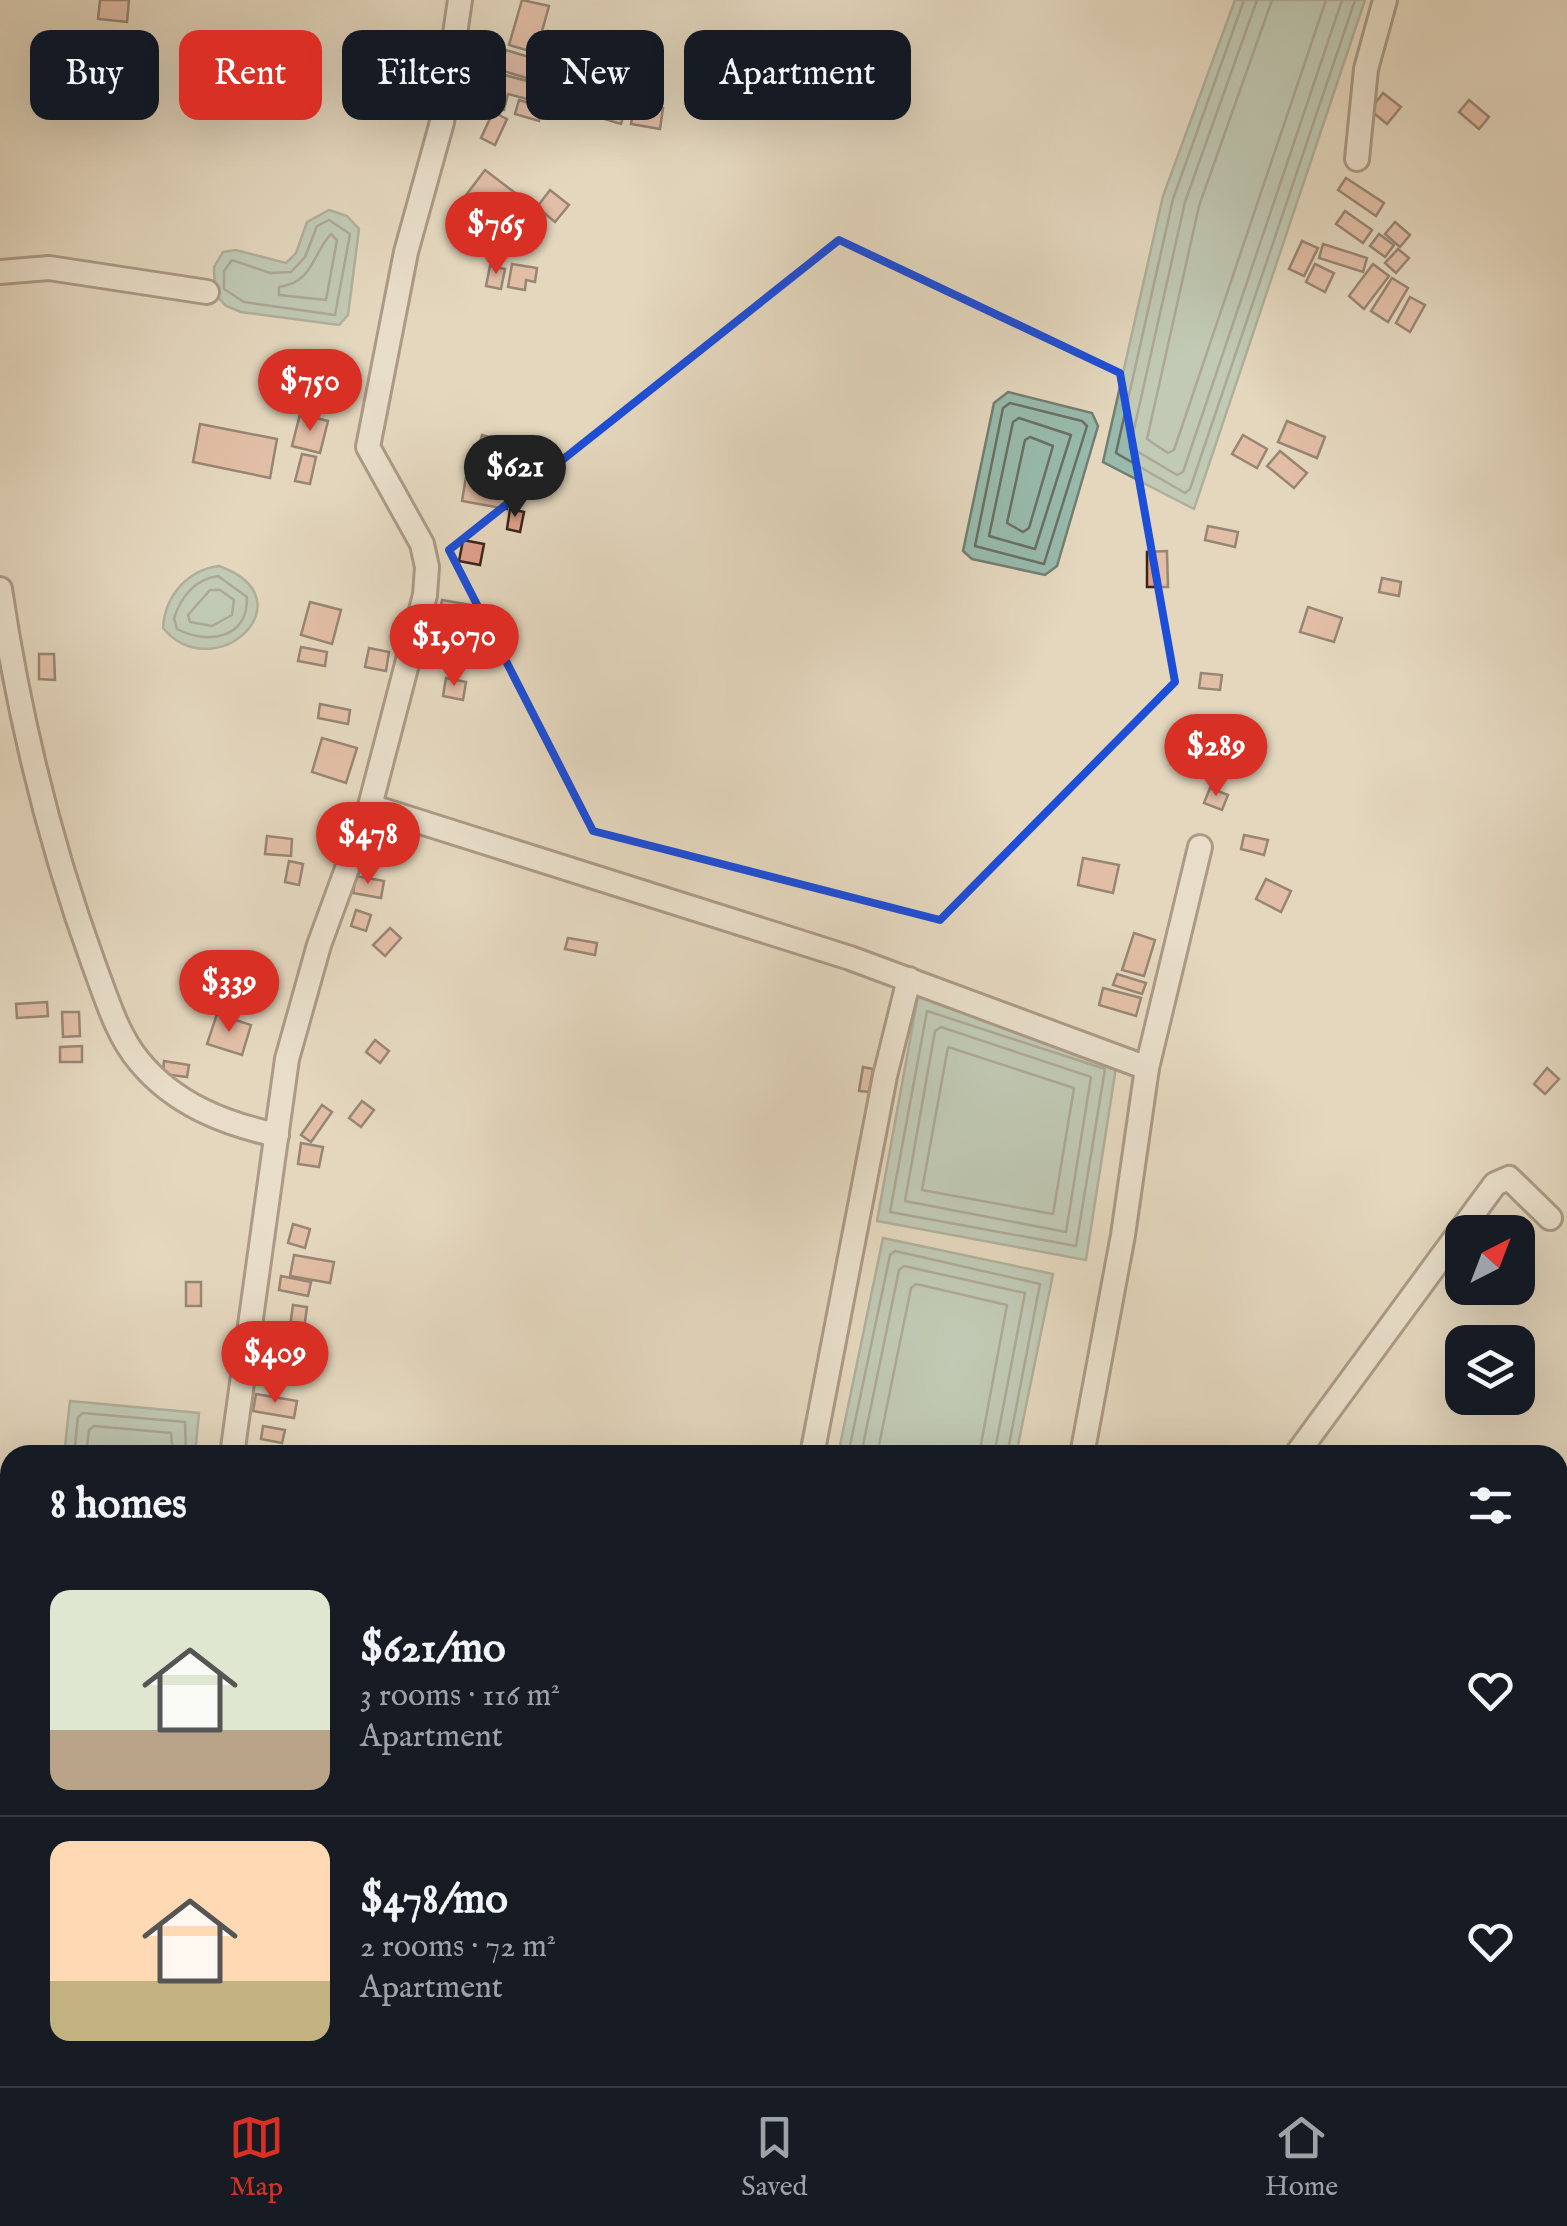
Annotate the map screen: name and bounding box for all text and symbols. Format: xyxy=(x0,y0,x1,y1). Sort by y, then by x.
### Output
chip: Buy xyxy=(30,30,159,120)
chip: Rent xyxy=(179,30,322,120)
chip: Filters xyxy=(342,30,506,120)
chip: New xyxy=(526,30,664,120)
chip: Apartment xyxy=(684,30,911,120)
pin: $765 xyxy=(437,192,555,277)
text: $765 xyxy=(467,204,525,245)
pin: $750 xyxy=(251,349,369,434)
text: $750 xyxy=(280,361,340,402)
pin: $621 xyxy=(456,435,574,520)
text: $621 xyxy=(486,447,544,488)
pin: $1,070 xyxy=(373,604,535,689)
text: $1,070 xyxy=(412,616,496,657)
pin: $289 xyxy=(1157,714,1275,799)
text: $289 xyxy=(1186,726,1246,767)
pin: $478 xyxy=(309,802,427,887)
text: $478 xyxy=(338,814,398,855)
pin: $339 xyxy=(170,950,288,1035)
text: $339 xyxy=(201,962,257,1003)
north arrow xyxy=(1445,1215,1535,1305)
map controls xyxy=(1445,1215,1535,1415)
pin: $409 xyxy=(216,1321,334,1406)
button: layers xyxy=(1445,1325,1535,1415)
text: $409 xyxy=(243,1333,307,1374)
icon: filters xyxy=(1463,1478,1518,1533)
text: 8 homes xyxy=(50,1479,187,1532)
text: $621/mo xyxy=(360,1623,506,1676)
icon: home xyxy=(130,1630,250,1750)
icon: heart xyxy=(1463,1663,1518,1718)
text: 3 rooms · 116 m² xyxy=(360,1676,560,1717)
text: Apartment xyxy=(360,1717,503,1758)
text: $478/mo xyxy=(360,1874,508,1927)
icon: home xyxy=(130,1881,250,2001)
icon: heart xyxy=(1463,1914,1518,1969)
text: 2 rooms · 72 m² xyxy=(360,1927,556,1968)
text: Apartment xyxy=(360,1968,503,2009)
tab: Map xyxy=(229,2110,284,2205)
tab: Saved xyxy=(741,2110,808,2205)
tab: Home xyxy=(1265,2110,1338,2205)

